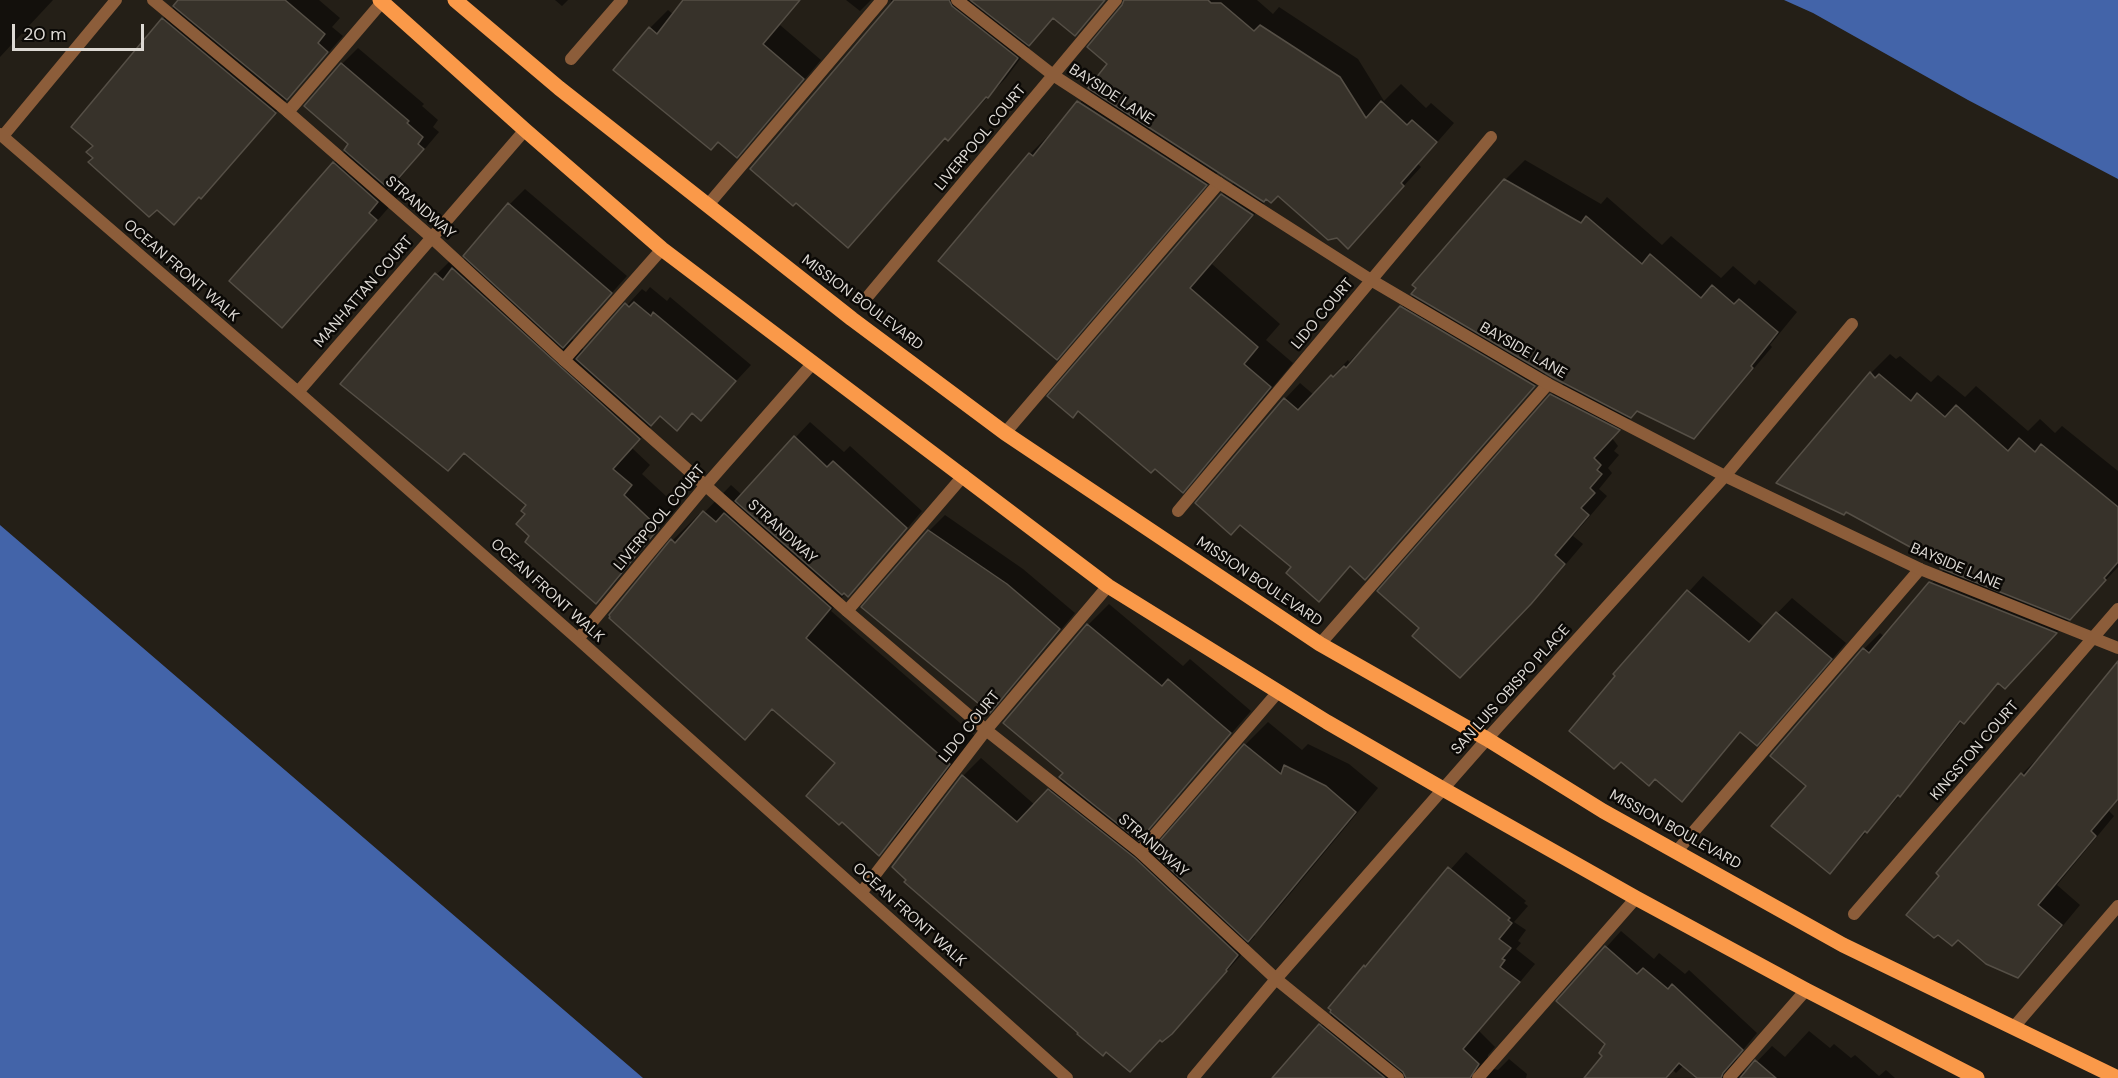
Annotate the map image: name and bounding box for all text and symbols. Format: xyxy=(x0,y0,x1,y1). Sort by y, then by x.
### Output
scale bar xyxy=(15,12,147,50)
text: 20 m xyxy=(23,22,66,46)
street label: BAYSIDE LANE xyxy=(1065,61,1157,129)
street label: LIVERPOOL COURT xyxy=(932,82,1030,194)
street label: STRANDWAY xyxy=(381,173,459,243)
street label: OCEAN FRONT WALK xyxy=(120,216,242,326)
street label: MANHATTAN COURT xyxy=(311,233,417,351)
street label: MISSION BOULEVARD xyxy=(798,251,926,355)
street label: LIDO COURT xyxy=(1288,275,1358,353)
street label: BAYSIDE LANE xyxy=(1476,319,1570,383)
street label: LIVERPOOL COURT xyxy=(611,462,709,574)
street label: STRANDWAY xyxy=(744,496,820,568)
street label: MISSION BOULEVARD xyxy=(1193,533,1325,631)
street label: OCEAN FRONT WALK xyxy=(487,535,607,647)
street label: BAYSIDE LANE xyxy=(1908,540,2004,594)
street label: SAN LUIS OBISPO PLACE xyxy=(1448,621,1574,759)
street label: LIDO COURT xyxy=(936,688,1004,766)
street label: KINGSTON COURT xyxy=(1927,698,2023,804)
street label: MISSION BOULEVARD xyxy=(1606,786,1744,874)
street label: STRANDWAY xyxy=(1114,811,1192,881)
street label: OCEAN FRONT WALK xyxy=(849,859,969,971)

